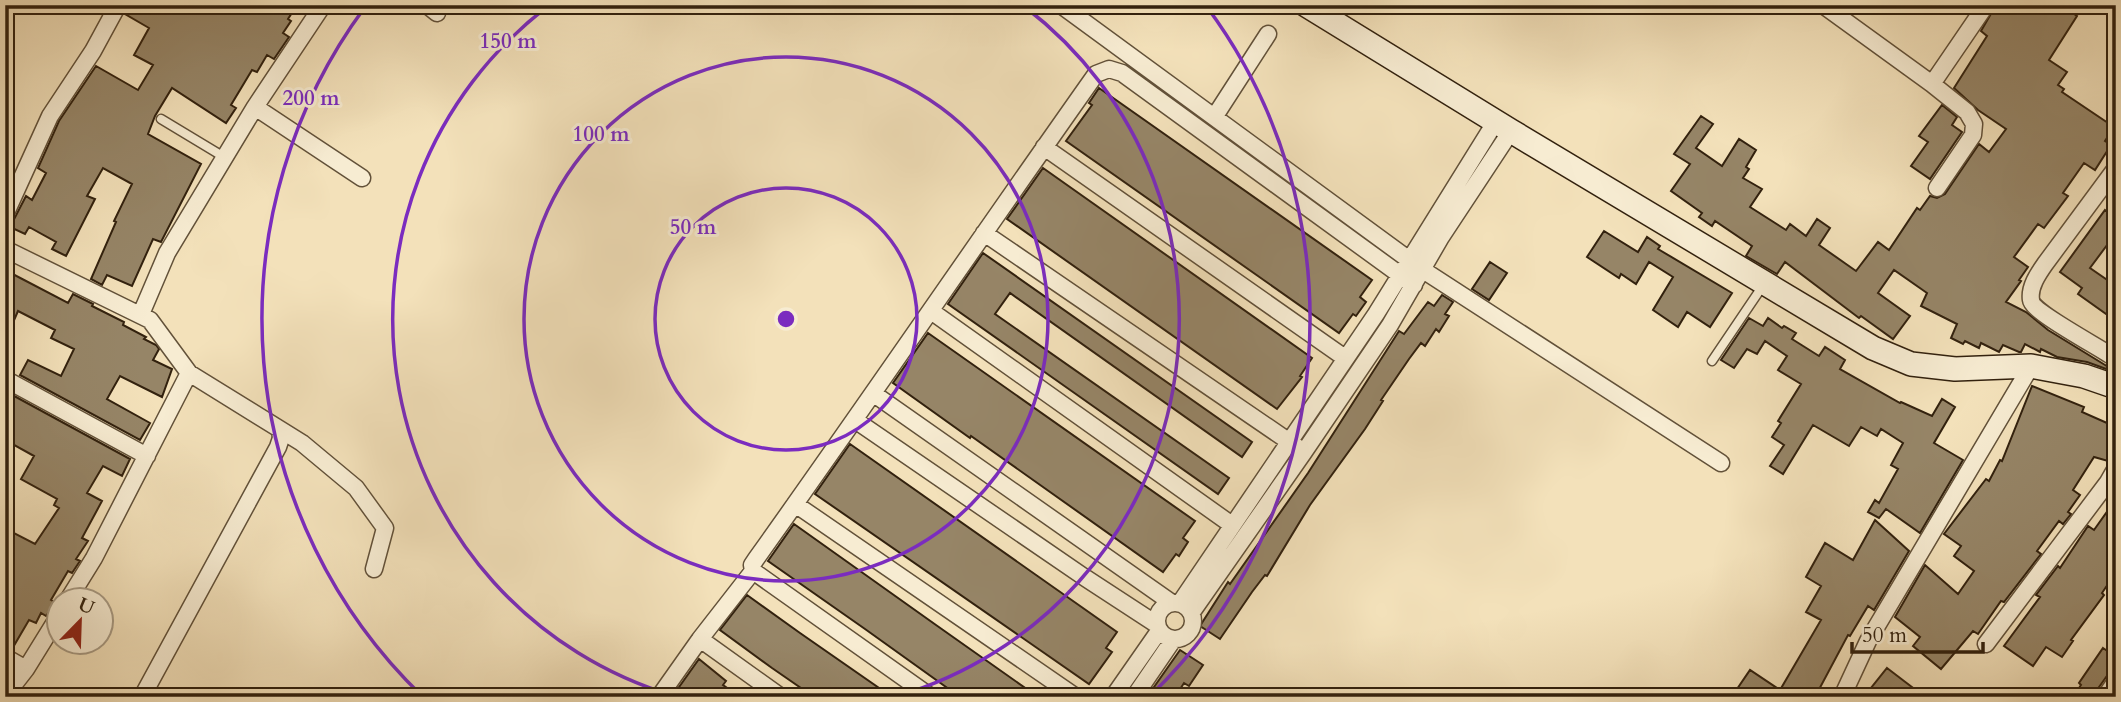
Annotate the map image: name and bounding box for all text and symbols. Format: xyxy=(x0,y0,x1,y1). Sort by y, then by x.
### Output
text: 150 m xyxy=(479,27,537,56)
text: 200 m xyxy=(282,84,340,113)
text: 100 m xyxy=(572,120,630,149)
text: 50 m xyxy=(670,213,717,242)
centre of rings xyxy=(774,307,798,331)
north arrow xyxy=(46,586,116,656)
text: U xyxy=(74,591,99,621)
scale bar xyxy=(1852,611,1983,655)
text: 50 m xyxy=(1862,621,1907,650)

